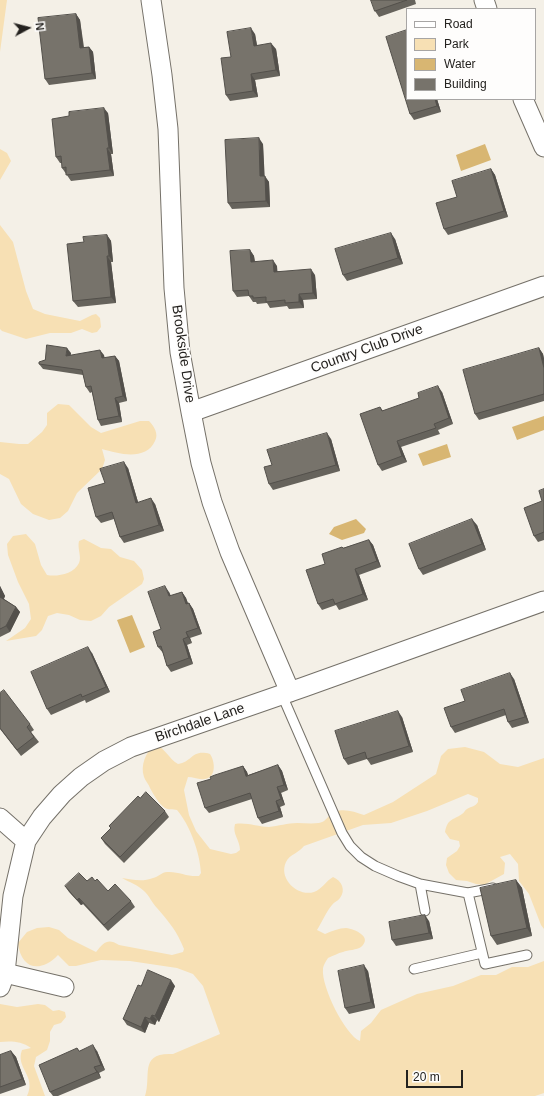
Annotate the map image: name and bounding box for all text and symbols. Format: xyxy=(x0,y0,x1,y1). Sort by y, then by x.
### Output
north arrow xyxy=(8,8,48,48)
legend xyxy=(406,8,536,100)
text: Road xyxy=(444,17,473,31)
text: N xyxy=(33,22,46,31)
text: Park xyxy=(444,37,469,51)
text: Water xyxy=(444,57,476,71)
text: Building xyxy=(444,77,487,91)
street label: Brookside Drive xyxy=(168,304,198,404)
street label: Country Club Drive xyxy=(309,321,425,377)
street label: Birchdale Lane xyxy=(153,700,247,746)
scale bar xyxy=(408,1062,465,1088)
text: 20 m xyxy=(413,1070,440,1084)

